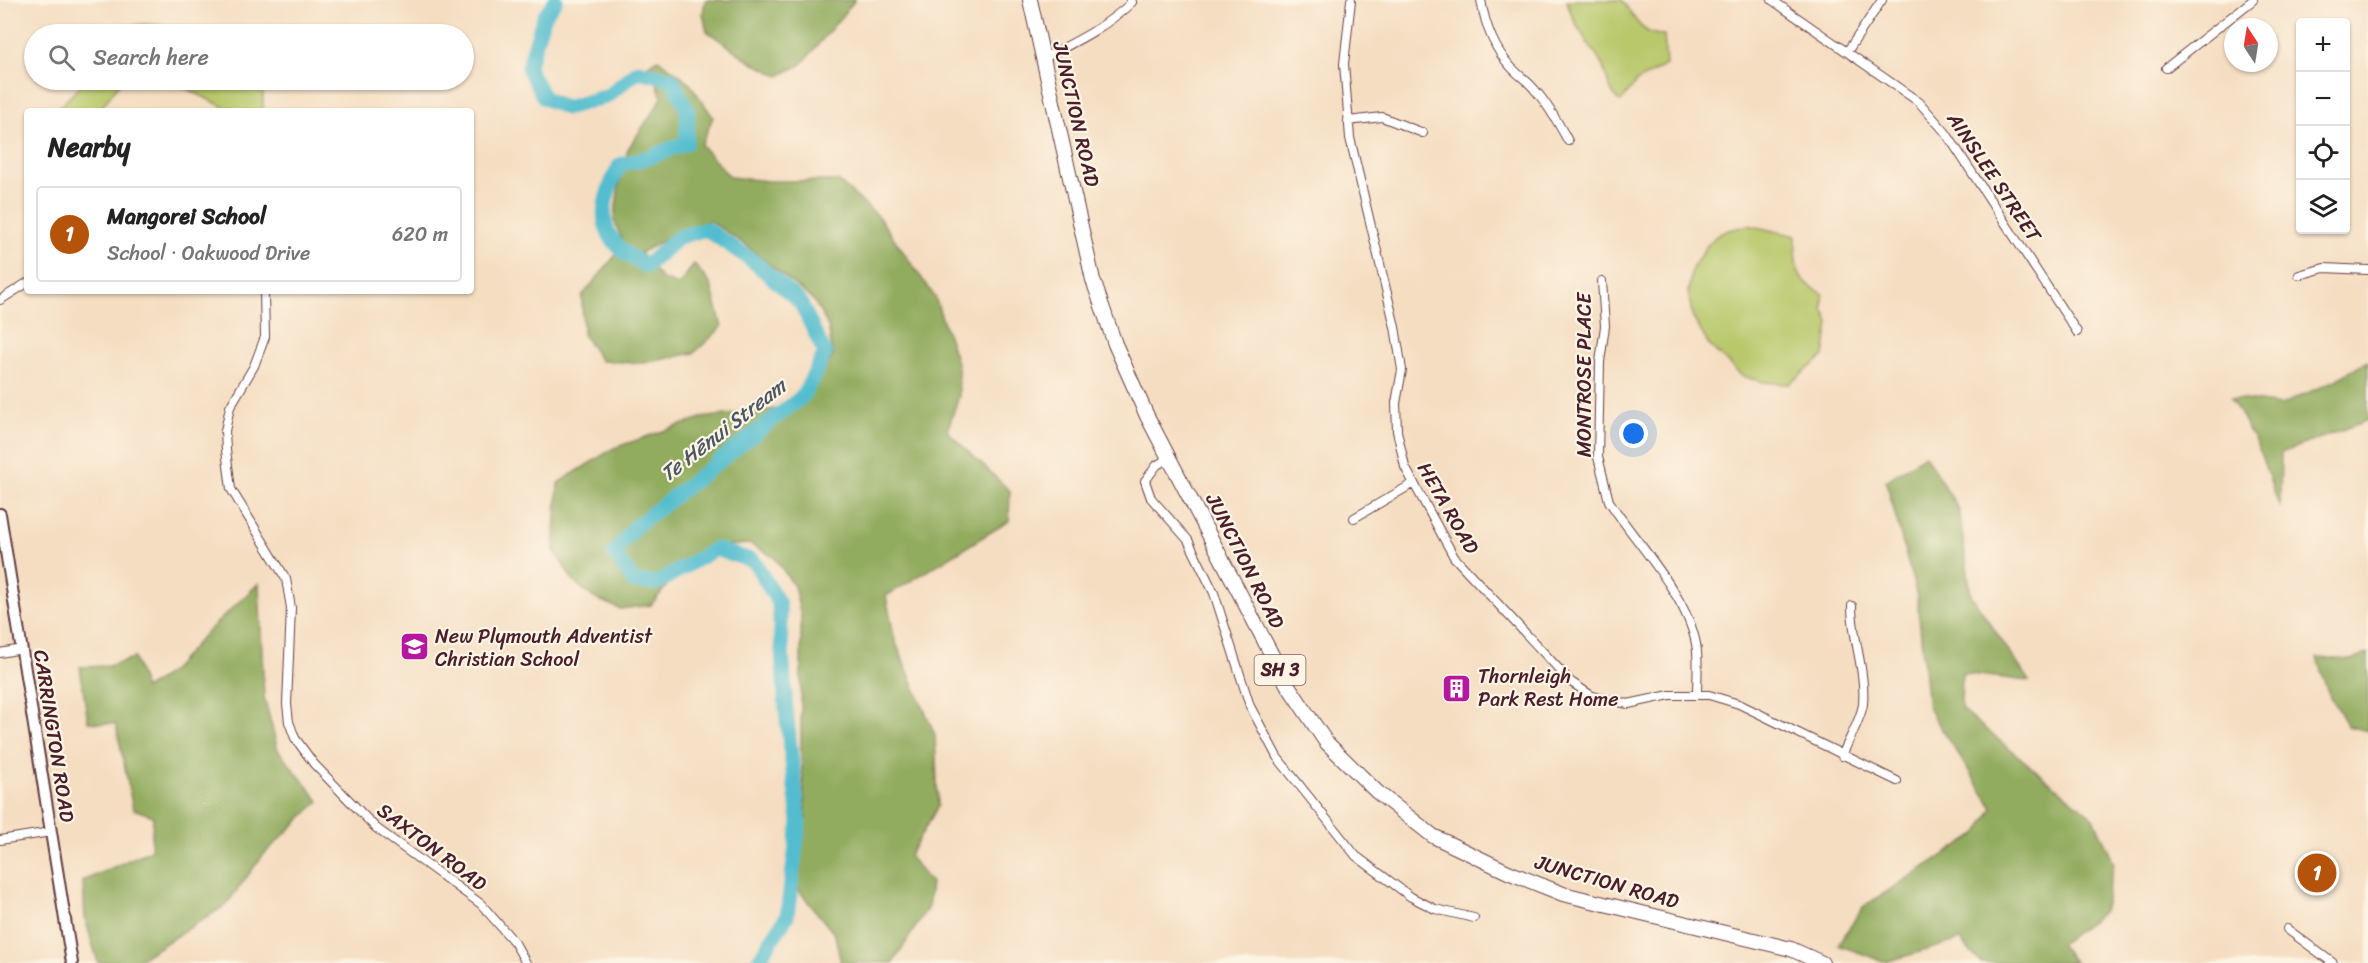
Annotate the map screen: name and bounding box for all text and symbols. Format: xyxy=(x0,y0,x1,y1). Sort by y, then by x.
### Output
north arrow xyxy=(2224,18,2278,72)
map controls xyxy=(2296,18,2350,234)
button: + xyxy=(2296,18,2350,72)
search box xyxy=(24,24,474,90)
street label: JUNCTION ROAD xyxy=(1042,37,1110,190)
text: Search here xyxy=(93,38,209,77)
icon: search xyxy=(45,41,78,74)
button: − xyxy=(2296,72,2350,126)
street label: AINSLEE STREET xyxy=(1937,104,2052,251)
text: Nearby xyxy=(48,124,130,170)
button: locate xyxy=(2296,126,2350,180)
button: layers xyxy=(2296,180,2350,234)
text: Mangorei School xyxy=(107,197,266,236)
text: 1 xyxy=(65,217,74,252)
text: 620 m xyxy=(392,217,448,252)
text: School · Oakwood Drive xyxy=(107,236,310,271)
street label: MONTROSE PLACE xyxy=(1567,291,1602,457)
water label: Te Hēnui Stream xyxy=(651,367,796,492)
your location xyxy=(1619,419,1648,448)
street label: HETA ROAD xyxy=(1407,455,1489,561)
street label: JUNCTION ROAD xyxy=(1195,486,1294,635)
place label: New Plymouth Adventist Christian School xyxy=(435,619,653,677)
school or university icon: New Plymouth Adventist Christian School xyxy=(398,631,430,663)
street label: CARRINGTON ROAD xyxy=(23,647,85,825)
road number: SH 3 xyxy=(1254,655,1306,685)
place label: Thornleigh Park Rest Home xyxy=(1478,659,1618,717)
building icon: Thornleigh Park Rest Home xyxy=(1441,672,1473,704)
street label: SAXTON ROAD xyxy=(369,794,495,900)
street label: JUNCTION ROAD xyxy=(1530,845,1683,919)
pin: 1 xyxy=(2298,850,2336,896)

